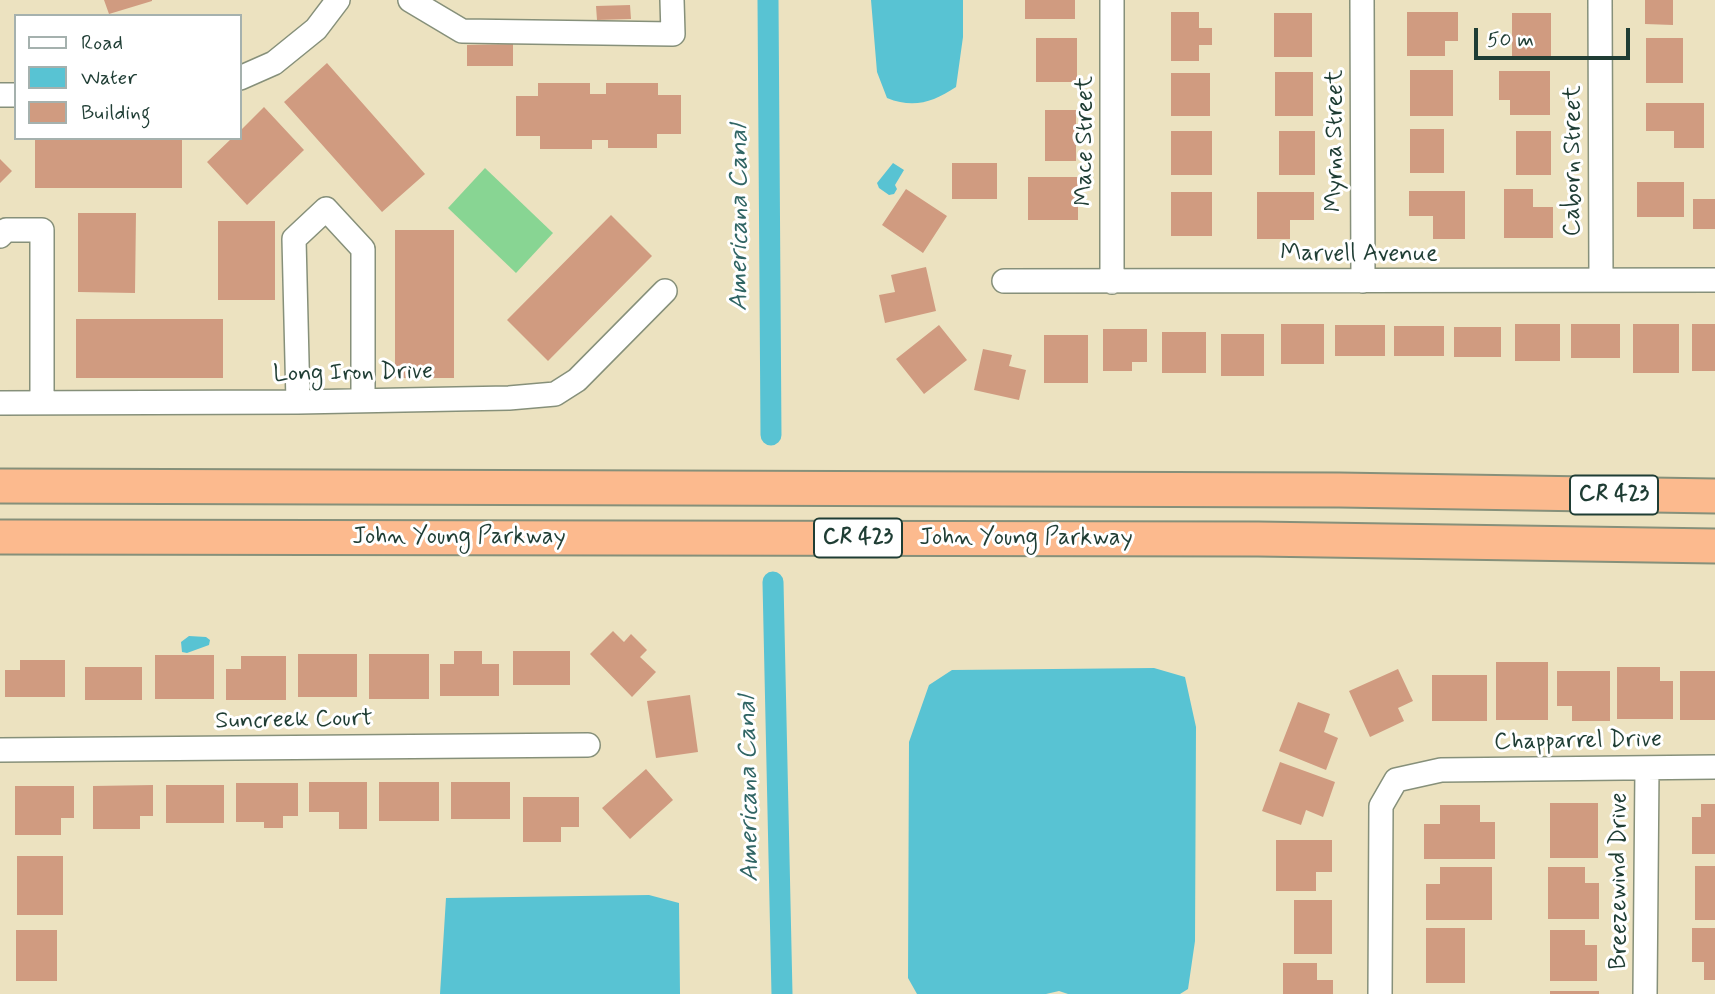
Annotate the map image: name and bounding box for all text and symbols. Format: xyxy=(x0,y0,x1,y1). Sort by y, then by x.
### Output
legend xyxy=(14,14,242,140)
scale bar xyxy=(1477,14,1633,58)
text: 50 m xyxy=(1487,26,1534,54)
text: Road xyxy=(81,29,123,57)
text: Water xyxy=(81,64,137,92)
street label: Myrna Street xyxy=(1322,70,1350,212)
street label: Mace Street xyxy=(1072,76,1100,206)
street label: Caborn Street xyxy=(1560,85,1588,237)
text: Building xyxy=(81,99,151,127)
water label: Americana Canal xyxy=(725,125,757,311)
street label: Marvell Avenue xyxy=(1280,241,1438,269)
street label: Long Iron Drive xyxy=(273,358,433,390)
road number: CR 423 xyxy=(1570,475,1658,514)
road number: CR 423 xyxy=(814,518,902,558)
street label: John Young Parkway xyxy=(352,524,566,552)
street label: John Young Parkway xyxy=(919,525,1133,553)
water label: Americana Canal xyxy=(733,696,767,882)
street label: Suncreek Court xyxy=(215,705,373,737)
street label: Chapparrel Drive xyxy=(1494,726,1662,758)
street label: Breezewind Drive xyxy=(1606,792,1634,970)

